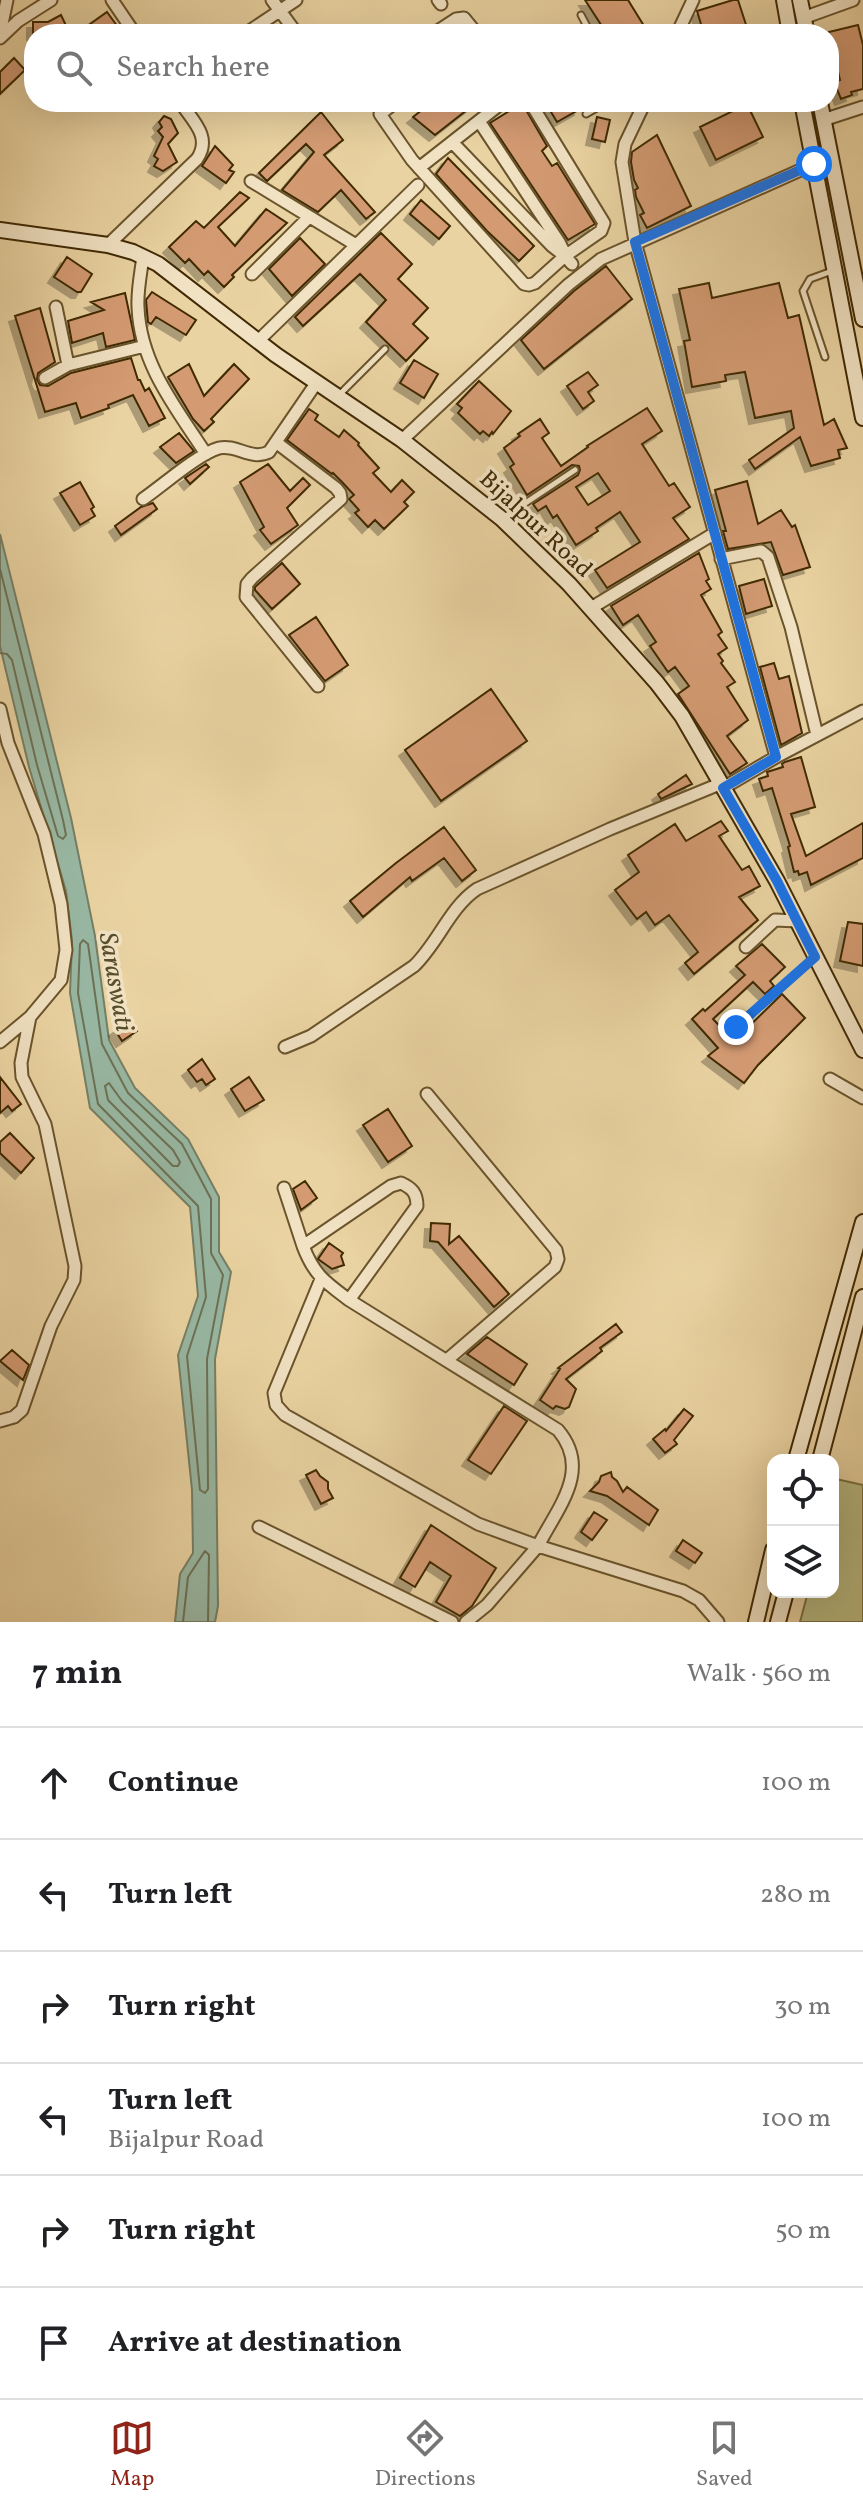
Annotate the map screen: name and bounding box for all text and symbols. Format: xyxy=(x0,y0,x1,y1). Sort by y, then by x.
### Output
search box xyxy=(24,24,839,112)
icon: search xyxy=(52,46,96,90)
text: Search here xyxy=(116,47,270,89)
route start xyxy=(796,146,832,182)
street label: Bijalpur Road xyxy=(471,463,599,587)
water label: Saraswati xyxy=(89,930,142,1035)
route end xyxy=(718,1009,754,1045)
map controls xyxy=(767,1454,839,1598)
button: locate xyxy=(767,1454,839,1526)
button: layers xyxy=(767,1526,839,1598)
text: 7 min xyxy=(32,1651,122,1698)
text: Walk · 560 m xyxy=(687,1656,831,1692)
icon: ahead xyxy=(32,1761,76,1805)
text: Continue xyxy=(108,1762,239,1804)
text: 100 m xyxy=(761,1765,831,1801)
icon: left xyxy=(32,1873,76,1917)
text: Turn left xyxy=(108,1874,232,1916)
text: 280 m xyxy=(760,1877,831,1913)
icon: right xyxy=(32,1985,76,2029)
text: Turn right xyxy=(108,1986,256,2028)
text: 30 m xyxy=(774,1989,831,2025)
text: Turn left xyxy=(108,2080,232,2122)
icon: left xyxy=(32,2097,76,2141)
text: 100 m xyxy=(761,2101,831,2137)
text: Bijalpur Road xyxy=(108,2122,264,2158)
icon: right xyxy=(32,2209,76,2253)
text: Turn right xyxy=(108,2210,256,2252)
text: 50 m xyxy=(775,2213,831,2249)
icon: arrive xyxy=(32,2321,76,2365)
text: Arrive at destination xyxy=(108,2322,402,2364)
tab: Map xyxy=(110,2416,154,2495)
tab: Directions xyxy=(375,2416,476,2495)
tab: Saved xyxy=(696,2416,753,2495)

